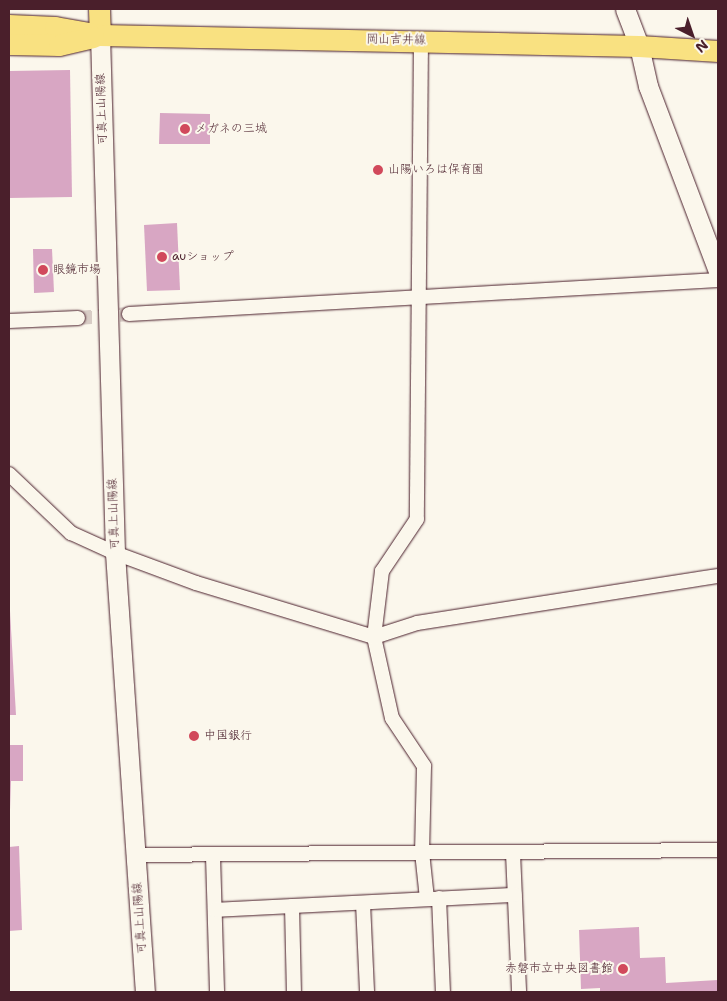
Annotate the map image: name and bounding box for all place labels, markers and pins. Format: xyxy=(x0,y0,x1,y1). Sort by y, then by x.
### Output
place label: メガネの三城 xyxy=(195,122,267,136)
marker: メガネの三城 xyxy=(179,123,191,135)
place label: 山陽いろは保育園 xyxy=(388,163,484,177)
marker: 山陽いろは保育園 xyxy=(372,164,384,176)
place label: auショップ xyxy=(172,250,234,264)
marker: auショップ xyxy=(156,251,168,263)
place label: 眼鏡市場 xyxy=(53,263,101,277)
marker: 眼鏡市場 xyxy=(37,264,49,276)
place label: 中国銀行 xyxy=(204,729,252,743)
marker: 中国銀行 xyxy=(188,730,200,742)
place label: 赤磐市立中央図書館 xyxy=(505,962,613,976)
marker: 赤磐市立中央図書館 xyxy=(617,963,629,975)

